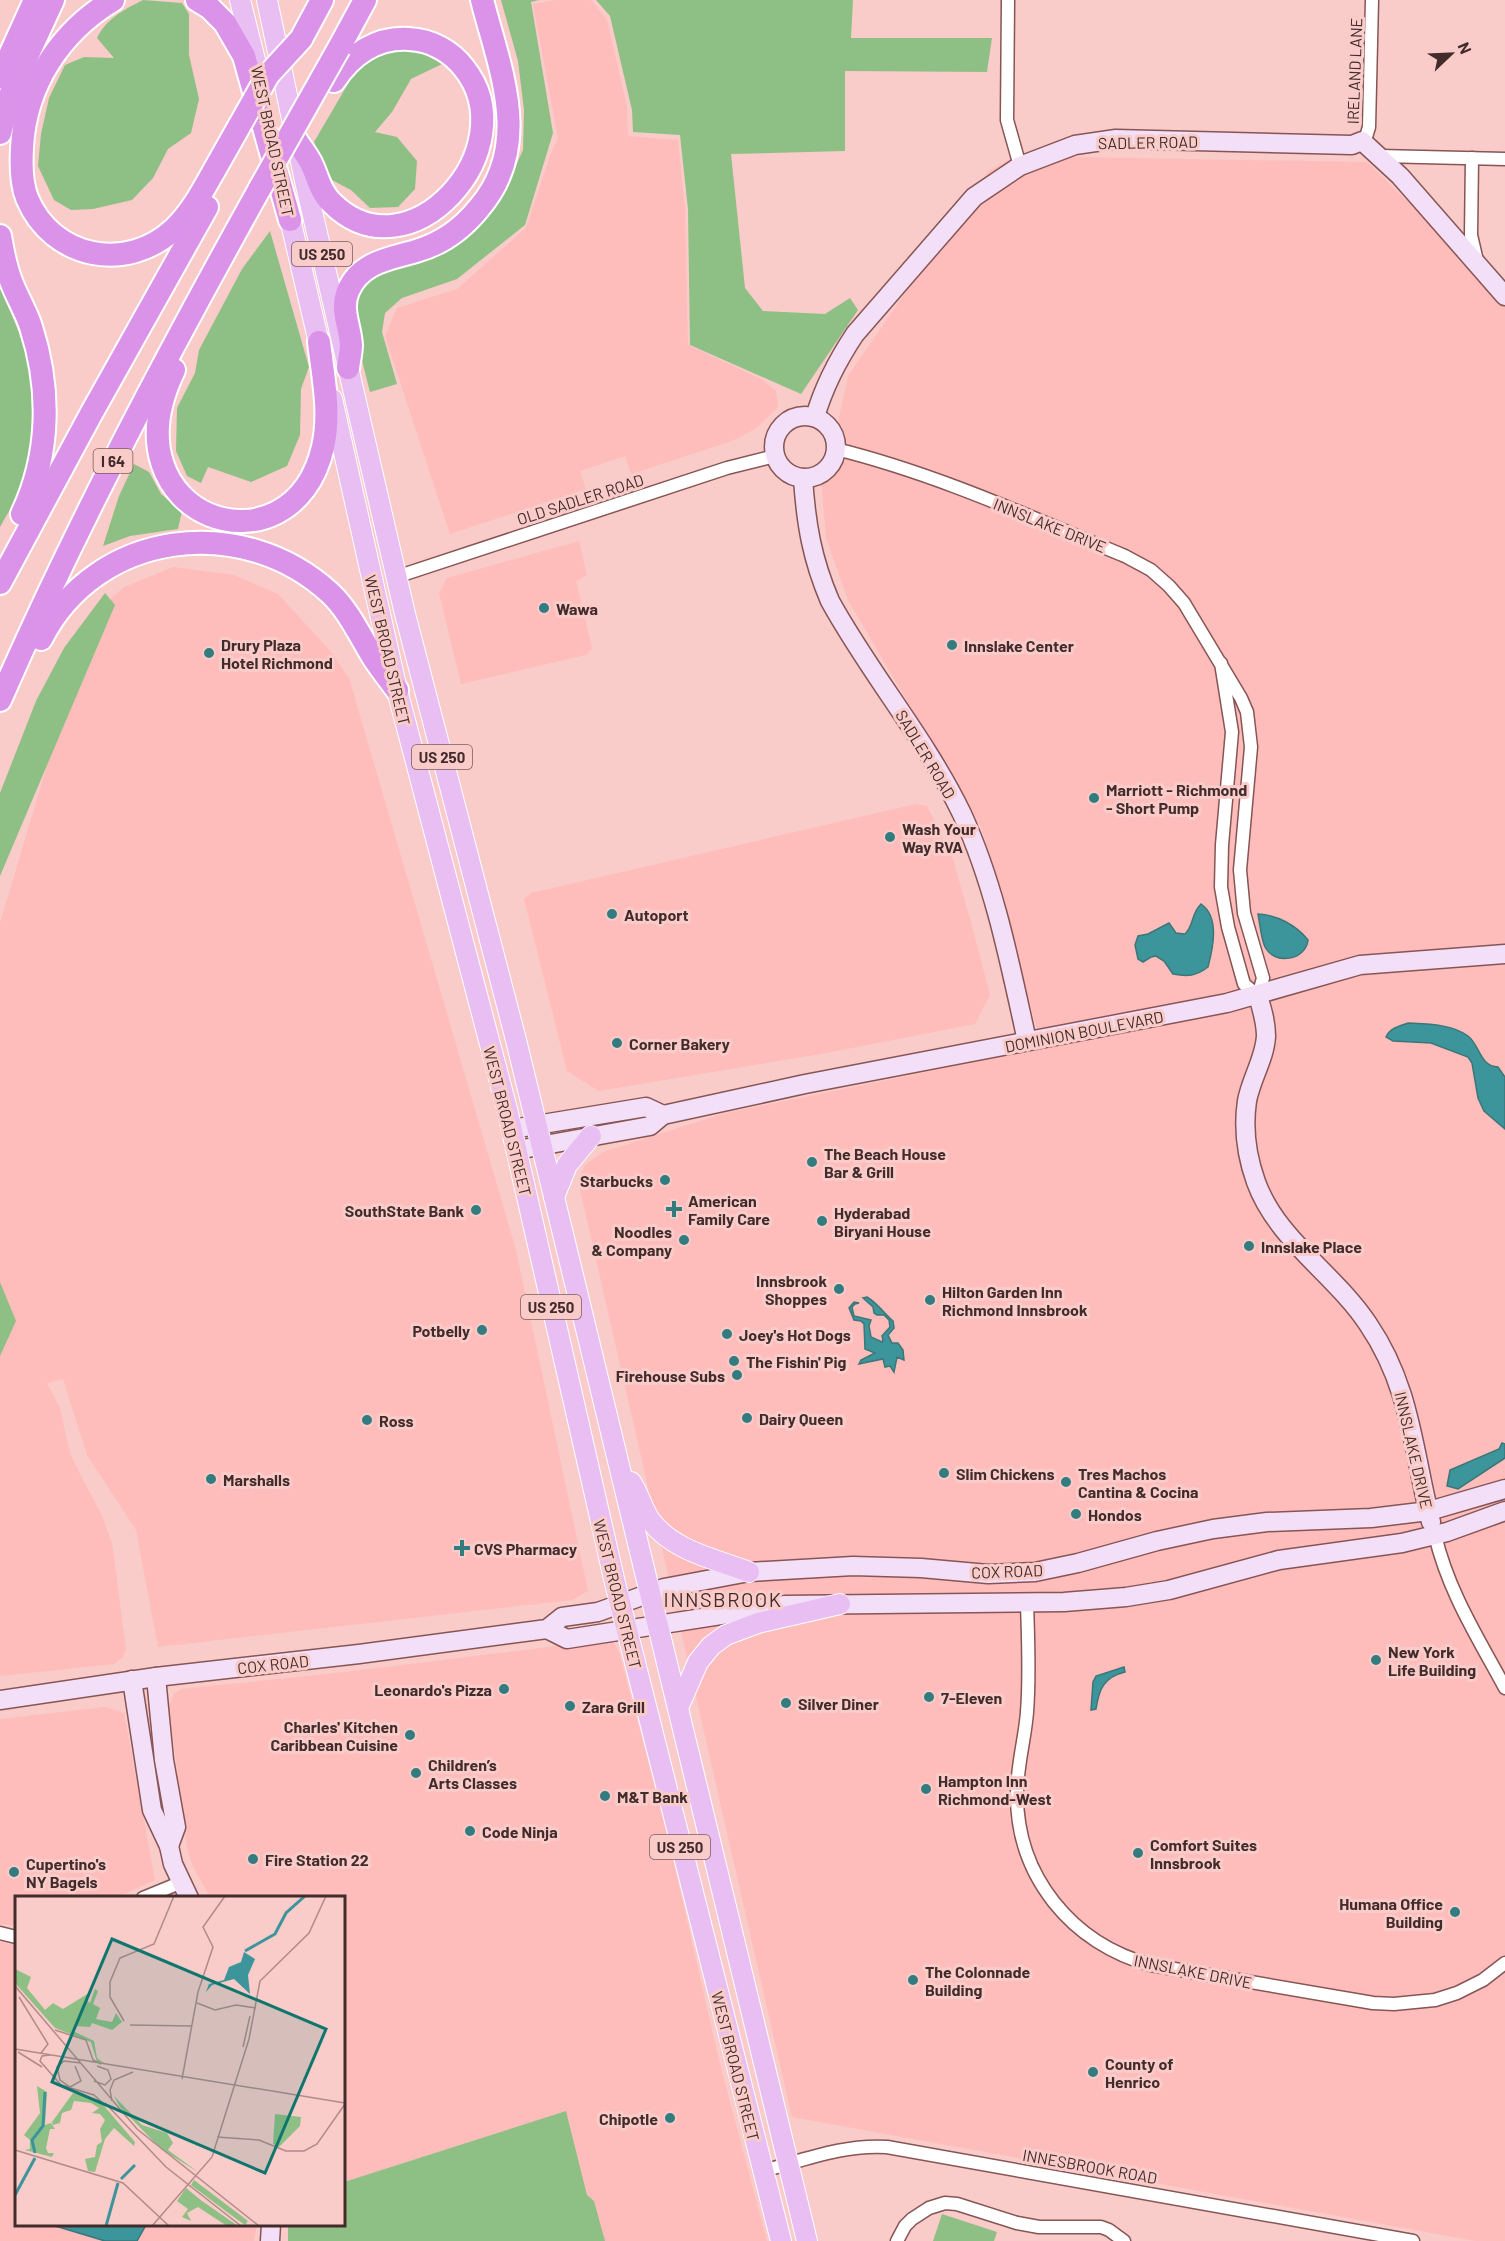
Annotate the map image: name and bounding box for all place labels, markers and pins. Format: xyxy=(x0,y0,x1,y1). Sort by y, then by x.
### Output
place label: Wawa xyxy=(556,599,598,618)
marker: Wawa xyxy=(537,601,551,615)
place label: Drury Plaza Hotel Richmond xyxy=(221,635,333,672)
place label: Innslake Center xyxy=(964,636,1074,655)
marker: Innslake Center xyxy=(945,638,959,652)
marker: Drury Plaza Hotel Richmond xyxy=(202,646,216,660)
place label: Marriott - Richmond - Short Pump xyxy=(1106,780,1247,817)
marker: Marriott - Richmond - Short Pump xyxy=(1087,791,1101,805)
place label: Wash Your Way RVA xyxy=(902,819,976,856)
marker: Wash Your Way RVA xyxy=(883,830,897,844)
place label: Autoport xyxy=(624,905,689,924)
marker: Autoport xyxy=(605,907,619,921)
place label: Corner Bakery xyxy=(629,1034,730,1053)
marker: Corner Bakery xyxy=(610,1036,624,1050)
place label: The Beach House Bar & Grill xyxy=(824,1144,946,1181)
marker: The Beach House Bar & Grill xyxy=(805,1155,819,1169)
place label: Starbucks xyxy=(580,1171,653,1190)
marker: Starbucks xyxy=(658,1173,672,1187)
place label: American Family Care xyxy=(688,1191,770,1228)
marker: American Family Care xyxy=(665,1200,683,1218)
place label: SouthState Bank xyxy=(345,1201,464,1220)
marker: SouthState Bank xyxy=(469,1203,483,1217)
place label: Hyderabad Biryani House xyxy=(834,1203,931,1240)
marker: Hyderabad Biryani House xyxy=(815,1214,829,1228)
place label: Noodles & Company xyxy=(592,1222,672,1259)
marker: Noodles & Company xyxy=(677,1233,691,1247)
place label: Innslake Place xyxy=(1261,1237,1362,1256)
marker: Innslake Place xyxy=(1242,1239,1256,1253)
place label: Innsbrook Shoppes xyxy=(756,1271,827,1308)
marker: Innsbrook Shoppes xyxy=(832,1282,846,1296)
place label: Hilton Garden Inn Richmond Innsbrook xyxy=(942,1282,1088,1319)
marker: Hilton Garden Inn Richmond Innsbrook xyxy=(923,1293,937,1307)
place label: Potbelly xyxy=(413,1321,470,1340)
marker: Potbelly xyxy=(475,1323,489,1337)
place label: Joey's Hot Dogs xyxy=(739,1325,851,1344)
marker: Joey's Hot Dogs xyxy=(720,1327,734,1341)
place label: The Fishin' Pig xyxy=(746,1352,847,1371)
marker: The Fishin' Pig xyxy=(727,1354,741,1368)
place label: Firehouse Subs xyxy=(616,1366,725,1385)
marker: Firehouse Subs xyxy=(730,1368,744,1382)
place label: Dairy Queen xyxy=(759,1409,843,1428)
place label: Ross xyxy=(379,1411,414,1430)
marker: Dairy Queen xyxy=(740,1411,754,1425)
marker: Ross xyxy=(360,1413,374,1427)
place label: Slim Chickens xyxy=(956,1464,1055,1483)
place label: Tres Machos Cantina & Cocina xyxy=(1078,1464,1198,1501)
marker: Slim Chickens xyxy=(937,1466,951,1480)
place label: Marshalls xyxy=(223,1470,290,1489)
marker: Marshalls xyxy=(204,1472,218,1486)
marker: Tres Machos Cantina & Cocina xyxy=(1059,1475,1073,1489)
place label: Hondos xyxy=(1088,1505,1142,1524)
marker: Hondos xyxy=(1069,1507,1083,1521)
place label: CVS Pharmacy xyxy=(474,1539,577,1558)
marker: CVS Pharmacy xyxy=(455,1541,469,1555)
place label: New York Life Building xyxy=(1388,1642,1476,1679)
marker: New York Life Building xyxy=(1369,1653,1383,1667)
place label: Leonardo's Pizza xyxy=(374,1680,492,1699)
marker: Leonardo's Pizza xyxy=(497,1682,511,1696)
place label: 7-Eleven xyxy=(941,1688,1002,1707)
marker: 7-Eleven xyxy=(922,1690,936,1704)
place label: Silver Diner xyxy=(798,1694,879,1713)
marker: Silver Diner xyxy=(779,1696,793,1710)
place label: Zara Grill xyxy=(582,1697,645,1716)
marker: Zara Grill xyxy=(563,1699,577,1713)
place label: Charles' Kitchen Caribbean Cuisine xyxy=(270,1717,398,1754)
marker: Charles' Kitchen Caribbean Cuisine xyxy=(403,1728,417,1742)
place label: Children’s Arts Classes xyxy=(428,1755,517,1792)
marker: Children’s Arts Classes xyxy=(409,1766,423,1780)
place label: Hampton Inn Richmond-West xyxy=(938,1771,1052,1808)
marker: Hampton Inn Richmond-West xyxy=(919,1782,933,1796)
place label: M&T Bank xyxy=(617,1787,688,1806)
marker: M&T Bank xyxy=(598,1789,612,1803)
place label: Code Ninja xyxy=(482,1822,558,1841)
marker: Code Ninja xyxy=(463,1824,477,1838)
place label: Comfort Suites Innsbrook xyxy=(1150,1835,1257,1872)
marker: Comfort Suites Innsbrook xyxy=(1131,1846,1145,1860)
place label: Fire Station 22 xyxy=(265,1850,369,1869)
marker: Fire Station 22 xyxy=(246,1852,260,1866)
place label: Cupertino's NY Bagels xyxy=(26,1854,106,1891)
marker: Cupertino's NY Bagels xyxy=(7,1865,21,1879)
place label: Humana Office Building xyxy=(1339,1894,1443,1931)
marker: Humana Office Building xyxy=(1448,1905,1462,1919)
place label: The Colonnade Building xyxy=(925,1962,1030,1999)
marker: The Colonnade Building xyxy=(906,1973,920,1987)
place label: County of Henrico xyxy=(1105,2054,1173,2091)
marker: County of Henrico xyxy=(1086,2065,1100,2079)
place label: Chipotle xyxy=(599,2109,658,2128)
marker: Chipotle xyxy=(663,2111,677,2125)

